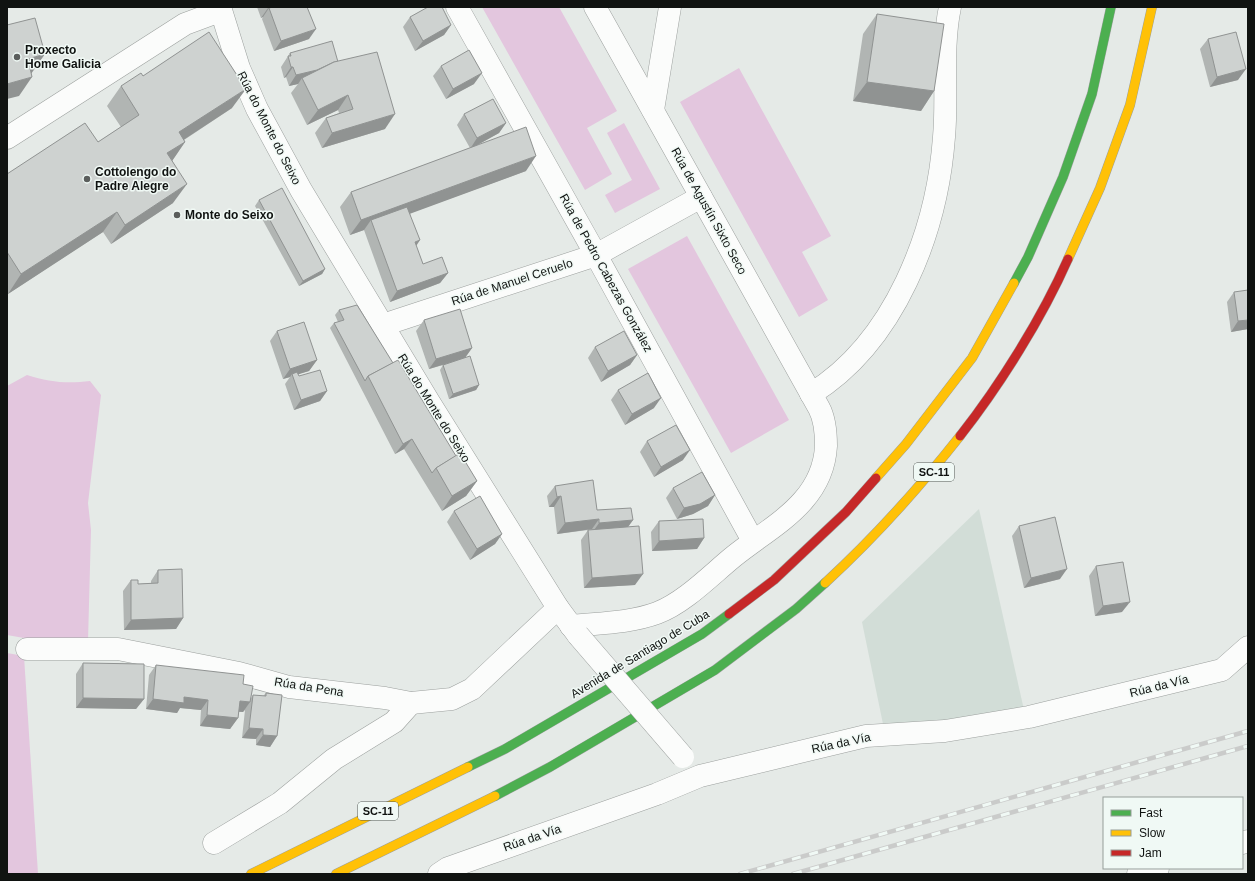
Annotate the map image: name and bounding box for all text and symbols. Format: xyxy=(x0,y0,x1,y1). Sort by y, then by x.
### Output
place label: Proxecto Home Galicia xyxy=(25,43,101,71)
marker: Proxecto Home Galicia xyxy=(12,52,22,62)
street label: Rúa do Monte do Seixo xyxy=(234,69,304,187)
street label: Rúa de Agustín Sixto Seco xyxy=(668,145,750,277)
place label: Cottolengo do Padre Alegre xyxy=(95,165,176,193)
marker: Cottolengo do Padre Alegre xyxy=(82,174,92,184)
street label: Rúa de Pedro Cabezas González xyxy=(557,191,655,355)
place label: Monte do Seixo xyxy=(185,208,274,222)
marker: Monte do Seixo xyxy=(172,210,182,220)
street label: Rúa de Manuel Ceruelo xyxy=(450,256,575,308)
street label: Rúa do Monte do Seixo xyxy=(395,351,473,465)
road number: SC-11 xyxy=(914,463,954,481)
street label: Avenida de Santiago de Cuba xyxy=(568,607,712,701)
street label: Rúa da Vía xyxy=(1128,672,1190,700)
street label: Rúa da Pena xyxy=(273,675,345,699)
street label: Rúa da Vía xyxy=(810,730,872,756)
legend xyxy=(1103,797,1243,869)
road number: SC-11 xyxy=(358,802,398,820)
text: Fast xyxy=(1139,806,1163,820)
street label: Rúa da Vía xyxy=(501,822,563,854)
text: Slow xyxy=(1139,826,1165,840)
text: Jam xyxy=(1139,846,1162,860)

